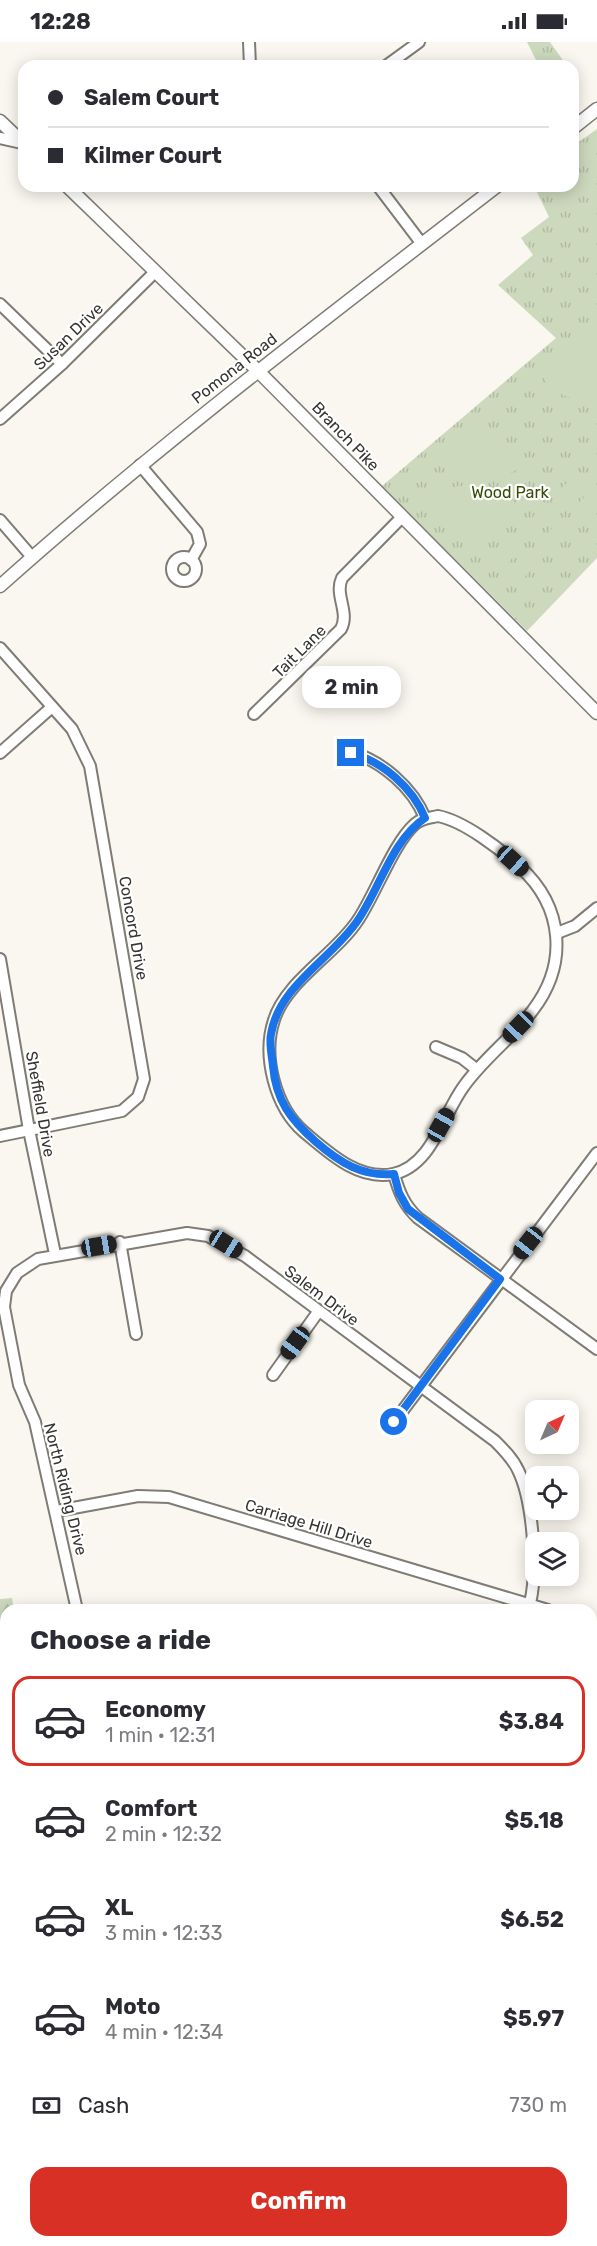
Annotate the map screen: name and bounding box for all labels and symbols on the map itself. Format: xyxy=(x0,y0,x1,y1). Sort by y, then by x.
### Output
street label: Susan Drive xyxy=(30,299,107,374)
street label: Pomona Road xyxy=(188,329,281,408)
street label: Branch Pike xyxy=(308,398,383,475)
park label: Wood Park xyxy=(471,483,550,502)
street label: Tait Lane xyxy=(269,621,330,682)
callout: 2 min xyxy=(302,666,400,708)
route end xyxy=(337,739,364,766)
car xyxy=(494,842,532,880)
street label: Concord Drive xyxy=(115,875,152,982)
car xyxy=(499,1008,537,1046)
street label: Sheffield Drive xyxy=(22,1050,59,1158)
car xyxy=(424,1105,458,1145)
car xyxy=(510,1223,546,1263)
car xyxy=(206,1227,246,1261)
car xyxy=(80,1234,118,1258)
street label: Salem Drive xyxy=(281,1261,363,1330)
car xyxy=(277,1323,313,1363)
north arrow xyxy=(525,1400,579,1454)
route start xyxy=(380,1408,407,1435)
street label: North Riding Drive xyxy=(40,1421,91,1557)
street label: Carriage Hill Drive xyxy=(243,1495,375,1552)

